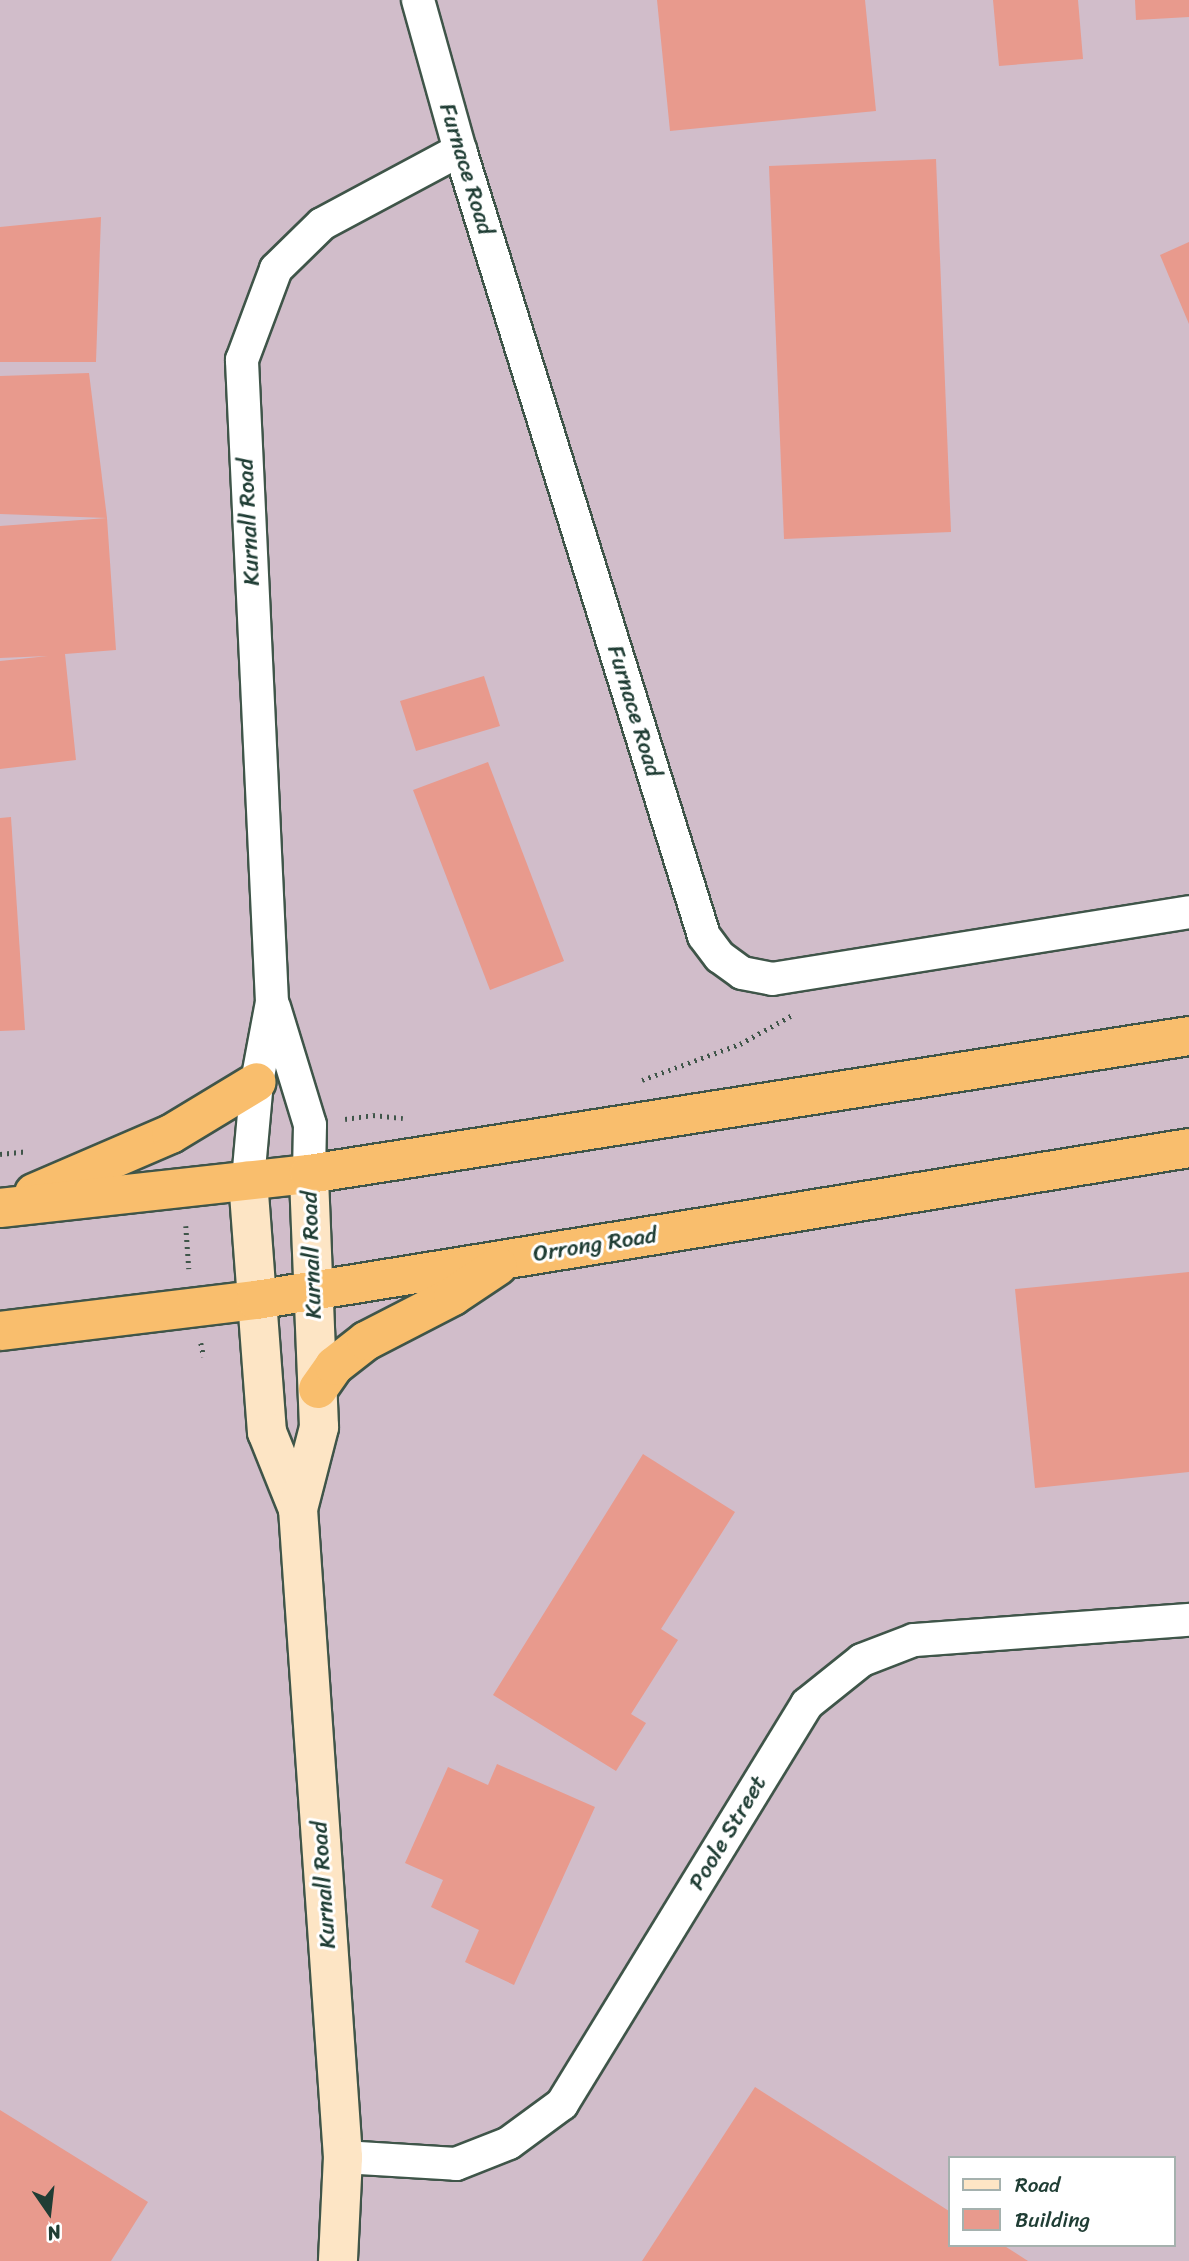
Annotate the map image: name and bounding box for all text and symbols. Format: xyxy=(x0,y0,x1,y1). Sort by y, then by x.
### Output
street label: Furnace Road xyxy=(433,100,499,238)
street label: Kurnall Road xyxy=(232,457,266,587)
street label: Furnace Road xyxy=(601,642,667,780)
street label: Kurnall Road xyxy=(296,1191,328,1319)
street label: Orrong Road xyxy=(531,1222,659,1268)
street label: Poole Street xyxy=(683,1771,773,1895)
street label: Kurnall Road xyxy=(306,1820,342,1950)
legend xyxy=(948,2156,1175,2247)
text: Road xyxy=(1015,2166,1060,2204)
north arrow xyxy=(14,2177,84,2247)
text: Building xyxy=(1015,2201,1090,2239)
text: N xyxy=(44,2215,65,2250)

